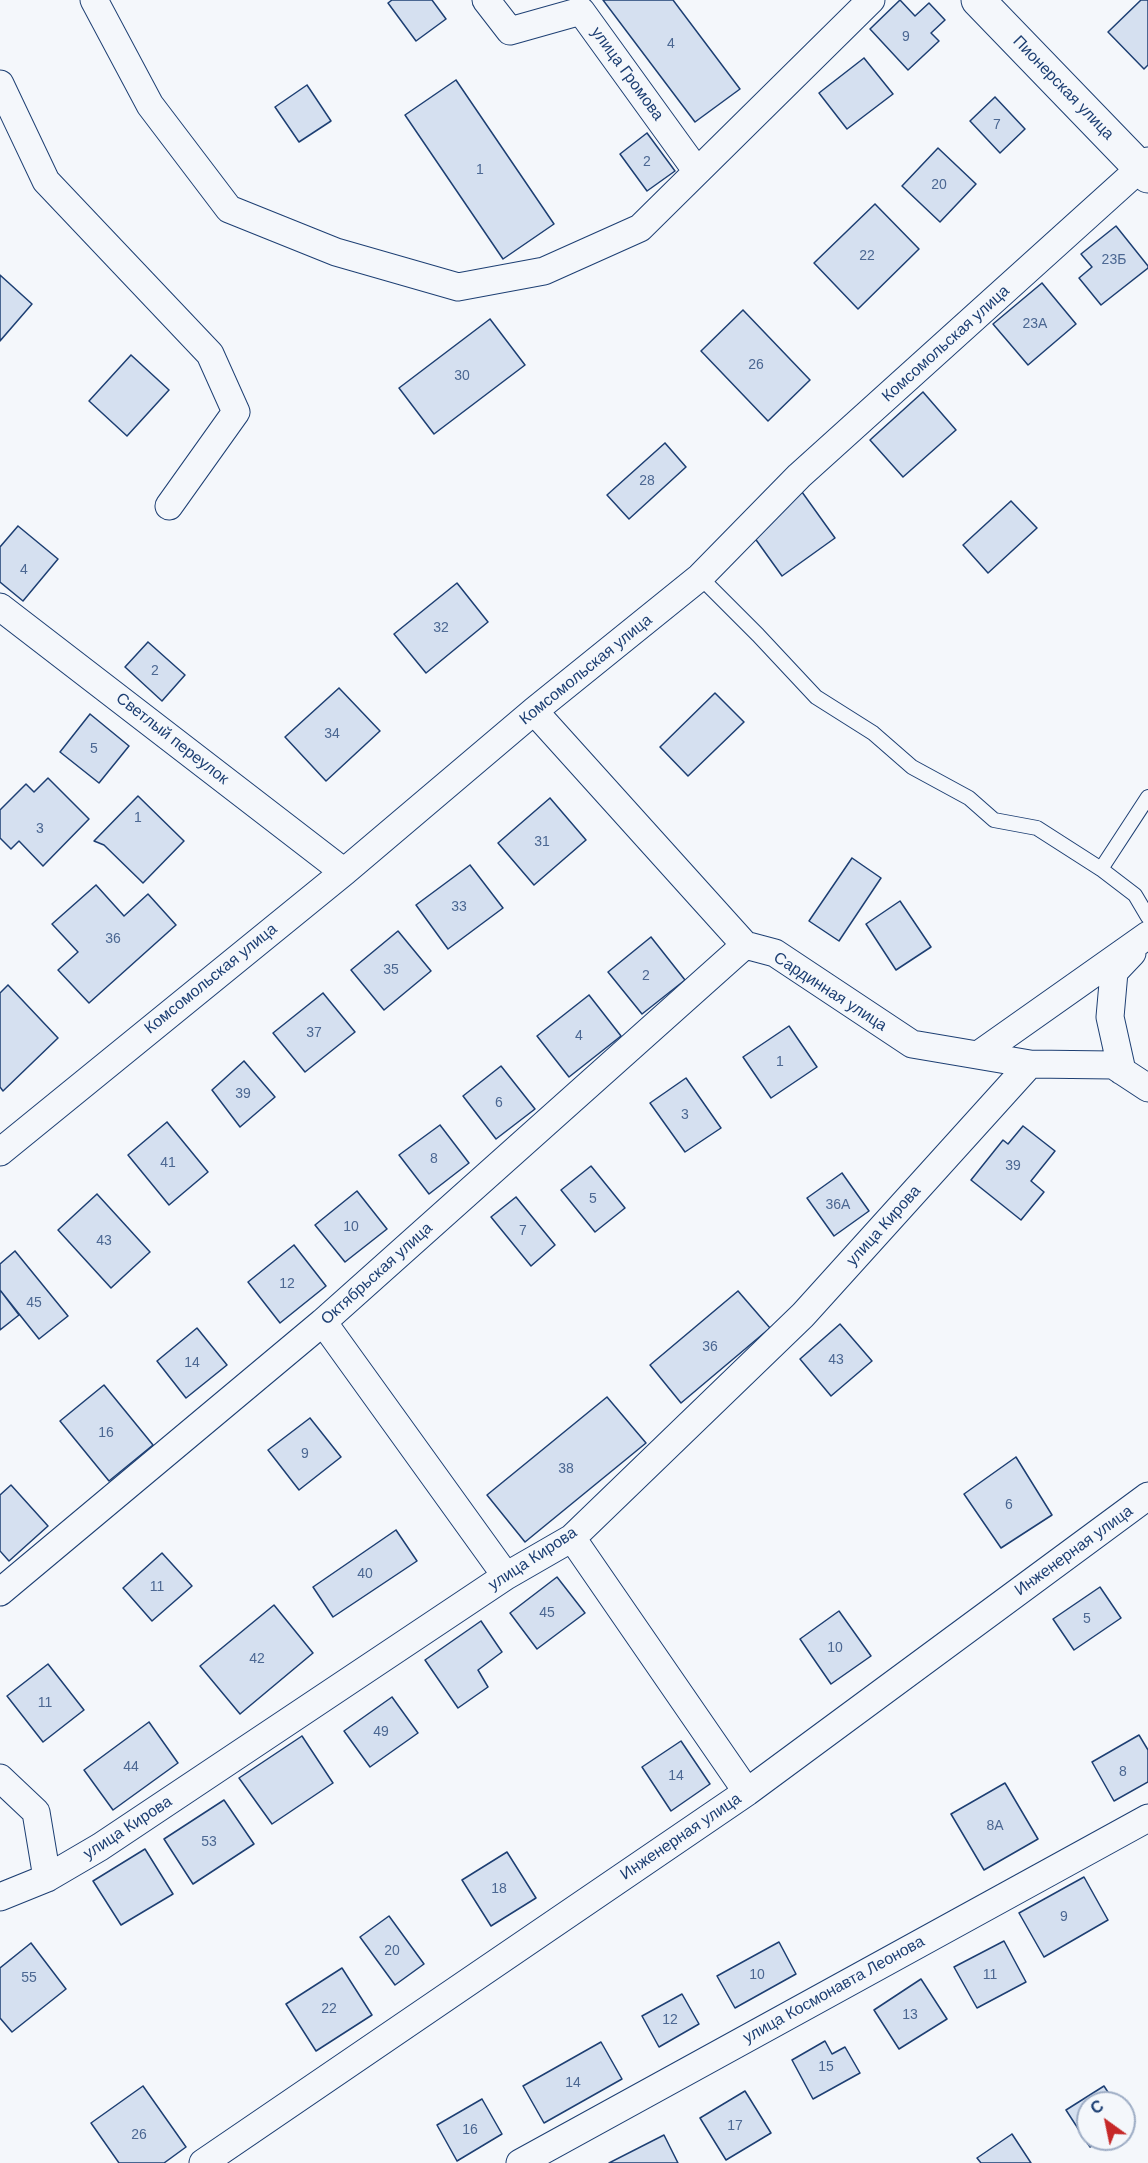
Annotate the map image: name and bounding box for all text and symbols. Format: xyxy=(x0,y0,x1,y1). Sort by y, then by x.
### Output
street label: улица Громова xyxy=(587,23,667,125)
house number: 9 xyxy=(902,29,910,45)
street label: Пионерская улица xyxy=(1008,32,1118,144)
house number: 4 xyxy=(667,36,675,52)
house number: 7 xyxy=(993,117,1001,133)
house number: 2 xyxy=(643,154,651,170)
house number: 1 xyxy=(476,162,484,178)
house number: 20 xyxy=(931,177,947,193)
house number: 22 xyxy=(859,248,875,264)
house number: 23Б xyxy=(1102,252,1126,268)
street label: Комсомольская улица xyxy=(878,282,1014,406)
house number: 23А xyxy=(1023,316,1047,332)
house number: 26 xyxy=(748,357,764,373)
house number: 30 xyxy=(454,368,470,384)
house number: 28 xyxy=(639,473,655,489)
house number: 4 xyxy=(20,562,28,578)
street label: Комсомольская улица xyxy=(516,611,656,729)
house number: 32 xyxy=(433,620,449,636)
house number: 2 xyxy=(151,663,159,679)
street label: Светлый переулок xyxy=(112,689,232,789)
house number: 34 xyxy=(324,726,340,742)
house number: 5 xyxy=(90,741,98,757)
house number: 1 xyxy=(134,810,142,826)
house number: 3 xyxy=(36,821,44,837)
house number: 31 xyxy=(534,834,550,850)
house number: 33 xyxy=(451,899,467,915)
street label: Комсомольская улица xyxy=(141,920,281,1038)
house number: 36 xyxy=(105,931,121,947)
street label: Сардинная улица xyxy=(770,948,890,1036)
house number: 35 xyxy=(383,962,399,978)
house number: 2 xyxy=(642,968,650,984)
house number: 37 xyxy=(306,1025,322,1041)
house number: 4 xyxy=(575,1028,583,1044)
house number: 1 xyxy=(776,1054,784,1070)
house number: 39 xyxy=(235,1086,251,1102)
house number: 6 xyxy=(495,1095,503,1111)
house number: 3 xyxy=(681,1107,689,1123)
house number: 8 xyxy=(430,1151,438,1167)
house number: 41 xyxy=(160,1155,176,1171)
house number: 39 xyxy=(1005,1158,1021,1174)
street label: улица Кирова xyxy=(843,1182,925,1270)
house number: 5 xyxy=(589,1191,597,1207)
house number: 36А xyxy=(826,1197,850,1213)
street label: Октябрьская улица xyxy=(317,1219,437,1329)
house number: 10 xyxy=(343,1219,359,1235)
house number: 7 xyxy=(519,1223,527,1239)
house number: 43 xyxy=(96,1233,112,1249)
house number: 12 xyxy=(279,1276,295,1292)
house number: 45 xyxy=(26,1295,42,1311)
house number: 36 xyxy=(702,1339,718,1355)
house number: 43 xyxy=(828,1352,844,1368)
house number: 14 xyxy=(184,1355,200,1371)
house number: 16 xyxy=(98,1425,114,1441)
house number: 9 xyxy=(301,1446,309,1462)
house number: 38 xyxy=(558,1461,574,1477)
house number: 6 xyxy=(1005,1497,1013,1513)
street label: Инженерная улица xyxy=(1011,1502,1137,1600)
street label: улица Кирова xyxy=(485,1523,581,1595)
house number: 40 xyxy=(357,1566,373,1582)
house number: 11 xyxy=(150,1579,164,1595)
house number: 45 xyxy=(539,1605,555,1621)
house number: 5 xyxy=(1083,1611,1091,1627)
house number: 10 xyxy=(827,1640,843,1656)
house number: 42 xyxy=(249,1651,265,1667)
house number: 11 xyxy=(38,1695,52,1711)
house number: 49 xyxy=(373,1724,389,1740)
house number: 44 xyxy=(123,1759,139,1775)
house number: 8 xyxy=(1119,1764,1127,1780)
house number: 14 xyxy=(668,1768,684,1784)
street label: Инженерная улица xyxy=(617,1790,745,1884)
street label: улица Кирова xyxy=(80,1792,176,1864)
house number: 8А xyxy=(986,1818,1004,1834)
house number: 53 xyxy=(201,1834,217,1850)
house number: 18 xyxy=(491,1881,507,1897)
house number: 9 xyxy=(1060,1909,1068,1925)
street label: улица Космонавта Леонова xyxy=(740,1932,928,2048)
house number: 20 xyxy=(384,1943,400,1959)
house number: 10 xyxy=(749,1967,765,1983)
house number: 11 xyxy=(983,1967,997,1983)
house number: 55 xyxy=(21,1970,37,1986)
house number: 22 xyxy=(321,2001,337,2017)
house number: 13 xyxy=(902,2007,918,2023)
house number: 12 xyxy=(662,2012,678,2028)
house number: 15 xyxy=(818,2059,834,2075)
house number: 14 xyxy=(565,2075,581,2091)
north arrow xyxy=(1076,2091,1136,2151)
text: С xyxy=(1088,2097,1106,2117)
house number: 17 xyxy=(727,2118,743,2134)
house number: 16 xyxy=(462,2122,478,2138)
house number: 26 xyxy=(131,2127,147,2143)

